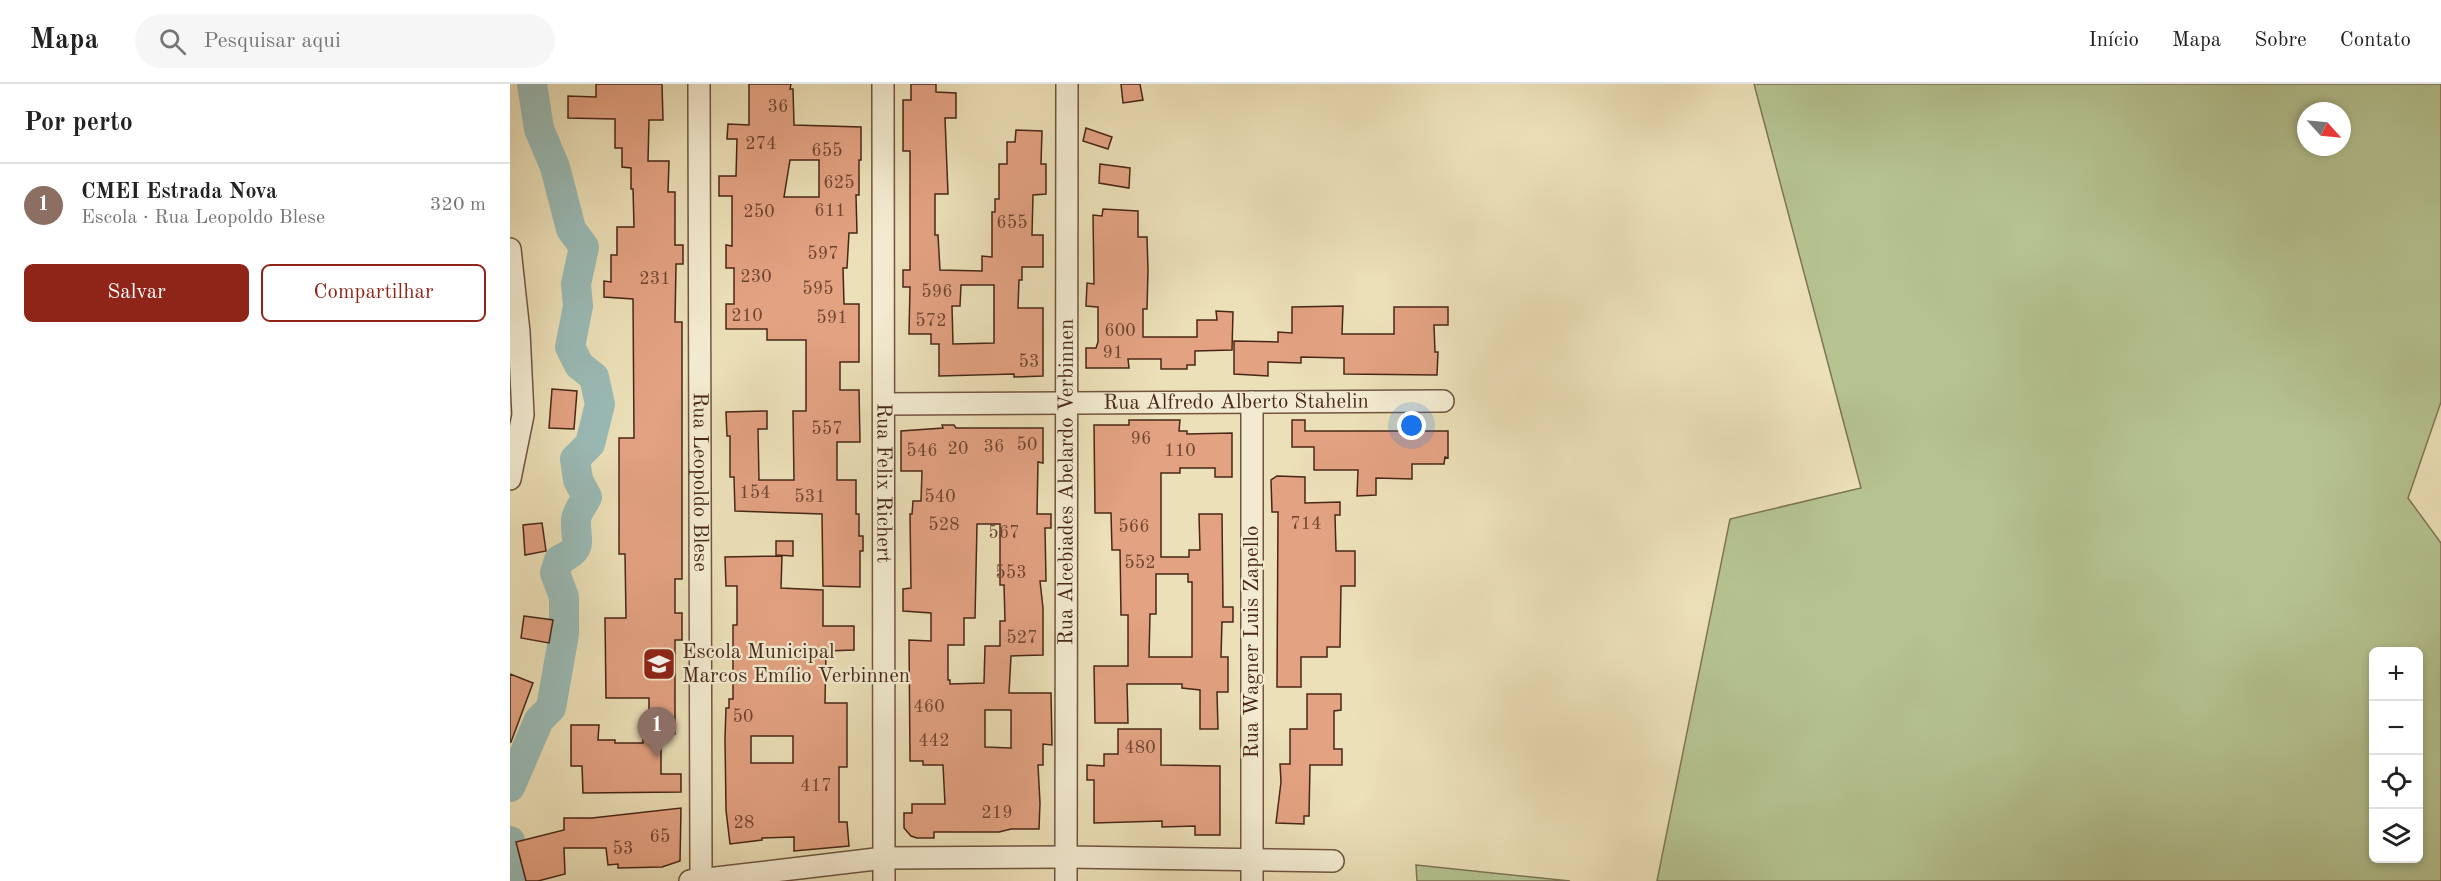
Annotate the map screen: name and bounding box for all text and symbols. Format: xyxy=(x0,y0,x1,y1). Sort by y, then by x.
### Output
search box xyxy=(135,14,555,68)
icon: search xyxy=(156,25,189,58)
text: Mapa xyxy=(30,27,99,55)
text: Pesquisar aqui xyxy=(204,30,341,52)
text: Início xyxy=(2088,30,2139,51)
text: Mapa xyxy=(2172,30,2221,51)
text: Sobre xyxy=(2254,30,2307,51)
text: Contato xyxy=(2340,30,2411,51)
house number: 36 xyxy=(768,98,788,116)
north arrow xyxy=(2297,102,2351,156)
text: Por perto xyxy=(24,110,133,136)
house number: 274 xyxy=(745,135,777,153)
house number: 655 xyxy=(811,142,843,160)
house number: 625 xyxy=(823,174,855,192)
text: CMEI Estrada Nova xyxy=(81,181,277,203)
text: 1 xyxy=(38,195,49,215)
text: 320 m xyxy=(430,195,486,215)
house number: 611 xyxy=(814,202,846,220)
house number: 250 xyxy=(743,203,775,221)
text: Escola · Rua Leopoldo Blese xyxy=(81,208,325,228)
house number: 655 xyxy=(996,214,1028,232)
house number: 597 xyxy=(807,245,839,263)
button: Salvar xyxy=(24,264,249,322)
button: Compartilhar xyxy=(261,264,486,322)
house number: 230 xyxy=(740,268,772,286)
house number: 231 xyxy=(639,270,671,288)
house number: 595 xyxy=(802,280,834,298)
house number: 596 xyxy=(921,283,953,301)
house number: 210 xyxy=(731,307,763,325)
house number: 591 xyxy=(816,309,848,327)
house number: 572 xyxy=(915,312,947,330)
street label: Rua Alcebiades Abelardo Verbinnen xyxy=(1056,319,1077,645)
house number: 600 xyxy=(1104,322,1136,340)
house number: 91 xyxy=(1103,344,1123,362)
house number: 53 xyxy=(1019,353,1039,371)
street label: Rua Alfredo Alberto Stahelin xyxy=(1103,391,1369,413)
street label: Rua Leopoldo Blese xyxy=(689,392,711,572)
street label: Rua Felix Richert xyxy=(873,403,894,563)
your location xyxy=(1397,411,1426,440)
house number: 557 xyxy=(811,420,843,438)
house number: 96 xyxy=(1131,430,1151,448)
house number: 50 xyxy=(1017,436,1037,454)
house number: 36 xyxy=(984,438,1004,456)
house number: 20 xyxy=(948,440,968,458)
house number: 546 xyxy=(906,442,938,460)
house number: 110 xyxy=(1164,442,1196,460)
house number: 154 xyxy=(739,484,771,502)
house number: 531 xyxy=(794,488,826,506)
house number: 540 xyxy=(924,488,956,506)
house number: 714 xyxy=(1290,515,1322,533)
house number: 528 xyxy=(928,516,960,534)
house number: 566 xyxy=(1118,518,1150,536)
house number: 567 xyxy=(988,524,1020,542)
street label: Rua Wagner Luis Zapello xyxy=(1242,526,1263,758)
house number: 552 xyxy=(1124,554,1156,572)
house number: 553 xyxy=(995,564,1027,582)
house number: 527 xyxy=(1006,629,1038,647)
place label: Escola Municipal Marcos Emílio Verbinnen xyxy=(682,642,910,687)
school or university icon: Escola Municipal Marcos Emílio Verbinnen xyxy=(641,646,677,682)
map controls xyxy=(2369,647,2423,863)
button: + xyxy=(2369,647,2423,701)
house number: 460 xyxy=(913,698,945,716)
button: − xyxy=(2369,701,2423,755)
pin: 1 xyxy=(638,708,676,757)
house number: 50 xyxy=(733,708,753,726)
house number: 442 xyxy=(918,732,950,750)
house number: 480 xyxy=(1124,739,1156,757)
button: locate xyxy=(2369,755,2423,809)
house number: 417 xyxy=(800,777,832,795)
house number: 219 xyxy=(981,804,1013,822)
button: layers xyxy=(2369,809,2423,863)
house number: 28 xyxy=(734,814,754,832)
house number: 65 xyxy=(650,828,670,846)
house number: 53 xyxy=(613,840,633,858)

